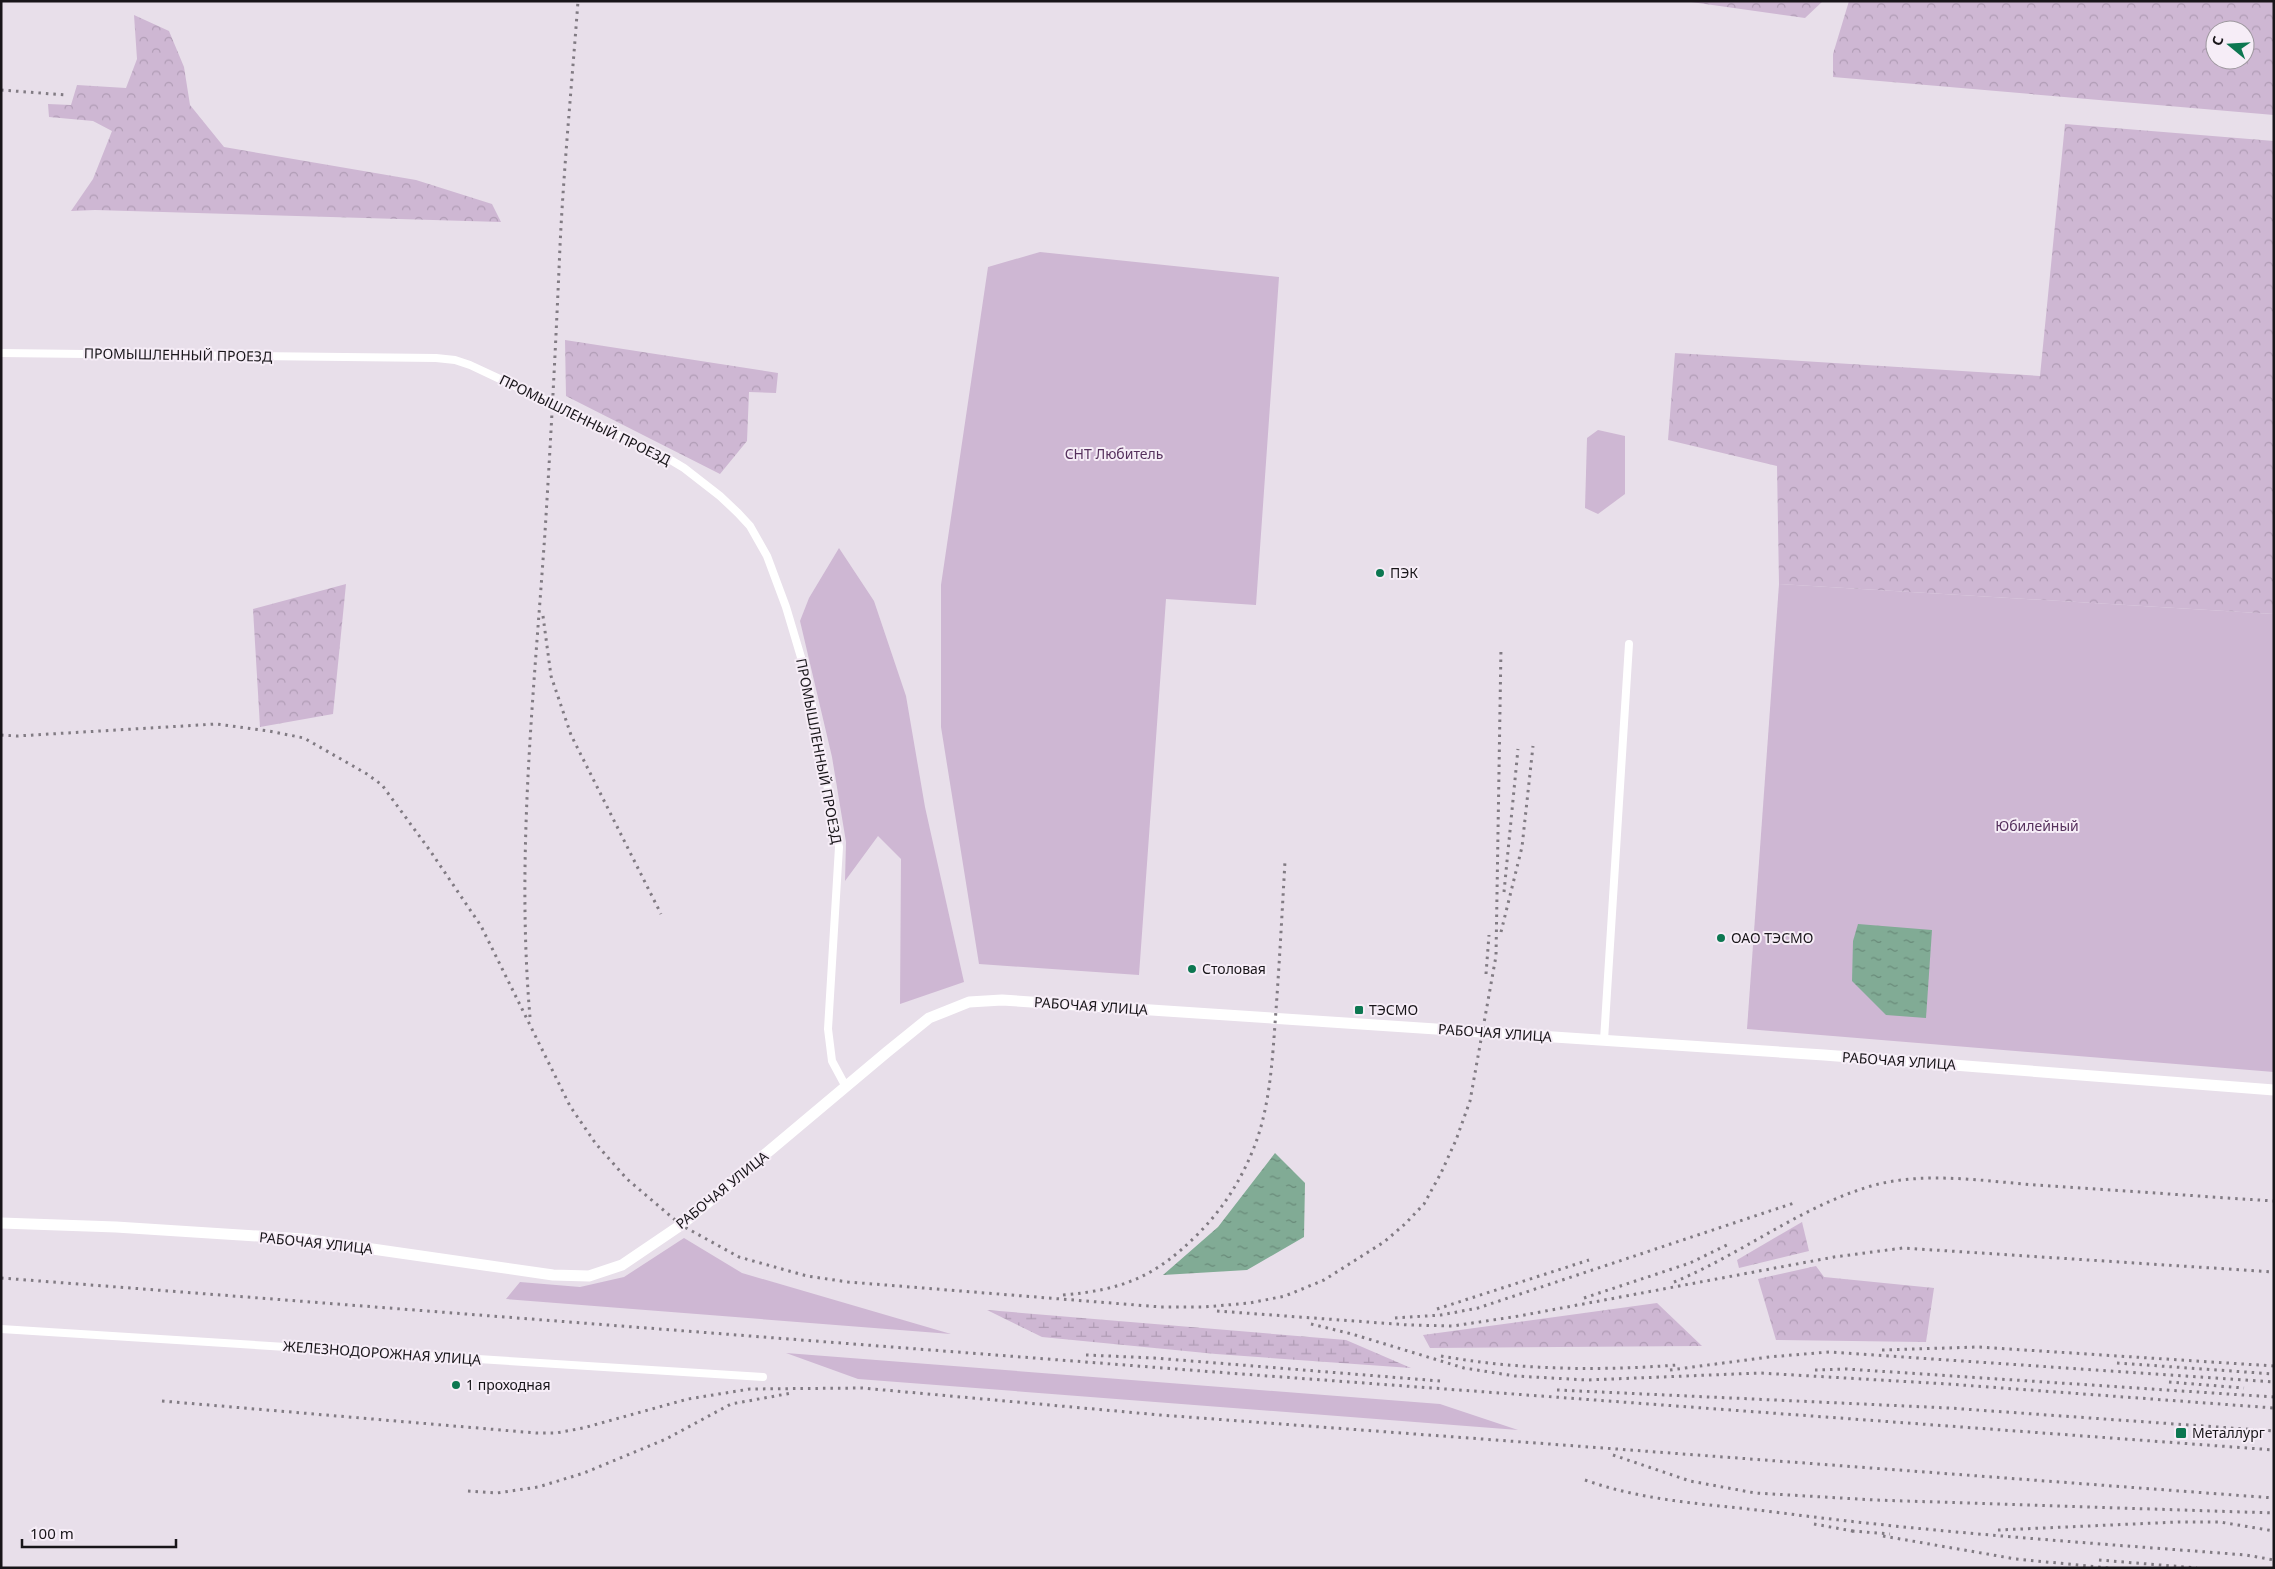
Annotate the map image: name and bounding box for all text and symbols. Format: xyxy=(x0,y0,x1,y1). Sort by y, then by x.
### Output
north arrow xyxy=(2205,20,2255,70)
text: С xyxy=(2207,34,2228,48)
street label: ПРОМЫШЛЕННЫЙ ПРОЕЗД xyxy=(84,343,273,366)
street label: ПРОМЫШЛЕННЫЙ ПРОЕЗД xyxy=(496,370,675,470)
park label: СНТ Любитель xyxy=(1065,444,1163,463)
place label: ПЭК xyxy=(1390,563,1418,582)
marker: ПЭК xyxy=(1374,567,1386,579)
street label: ПРОМЫШЛЕННЫЙ ПРОЕЗД xyxy=(792,657,847,846)
park label: Юбилейный xyxy=(1995,816,2079,835)
place label: ОАО ТЭСМО xyxy=(1731,928,1813,947)
marker: ОАО ТЭСМО xyxy=(1715,932,1727,944)
place label: Столовая xyxy=(1202,959,1266,978)
marker: Столовая xyxy=(1186,963,1198,975)
street label: РАБОЧАЯ УЛИЦА xyxy=(1034,992,1149,1019)
place label: ТЭСМО xyxy=(1369,1000,1418,1019)
marker: ТЭСМО xyxy=(1353,1004,1365,1016)
street label: РАБОЧАЯ УЛИЦА xyxy=(1438,1019,1553,1046)
street label: РАБОЧАЯ УЛИЦА xyxy=(1842,1047,1957,1074)
street label: РАБОЧАЯ УЛИЦА xyxy=(671,1146,772,1233)
street label: РАБОЧАЯ УЛИЦА xyxy=(258,1227,374,1258)
street label: ЖЕЛЕЗНОДОРОЖНАЯ УЛИЦА xyxy=(282,1336,482,1369)
place label: 1 проходная xyxy=(466,1375,551,1394)
marker: 1 проходная xyxy=(450,1379,462,1391)
place label: Металлург xyxy=(2192,1423,2265,1442)
marker: Металлург xyxy=(2174,1426,2188,1440)
scale bar xyxy=(22,1516,176,1548)
text: 100 m xyxy=(30,1523,74,1543)

